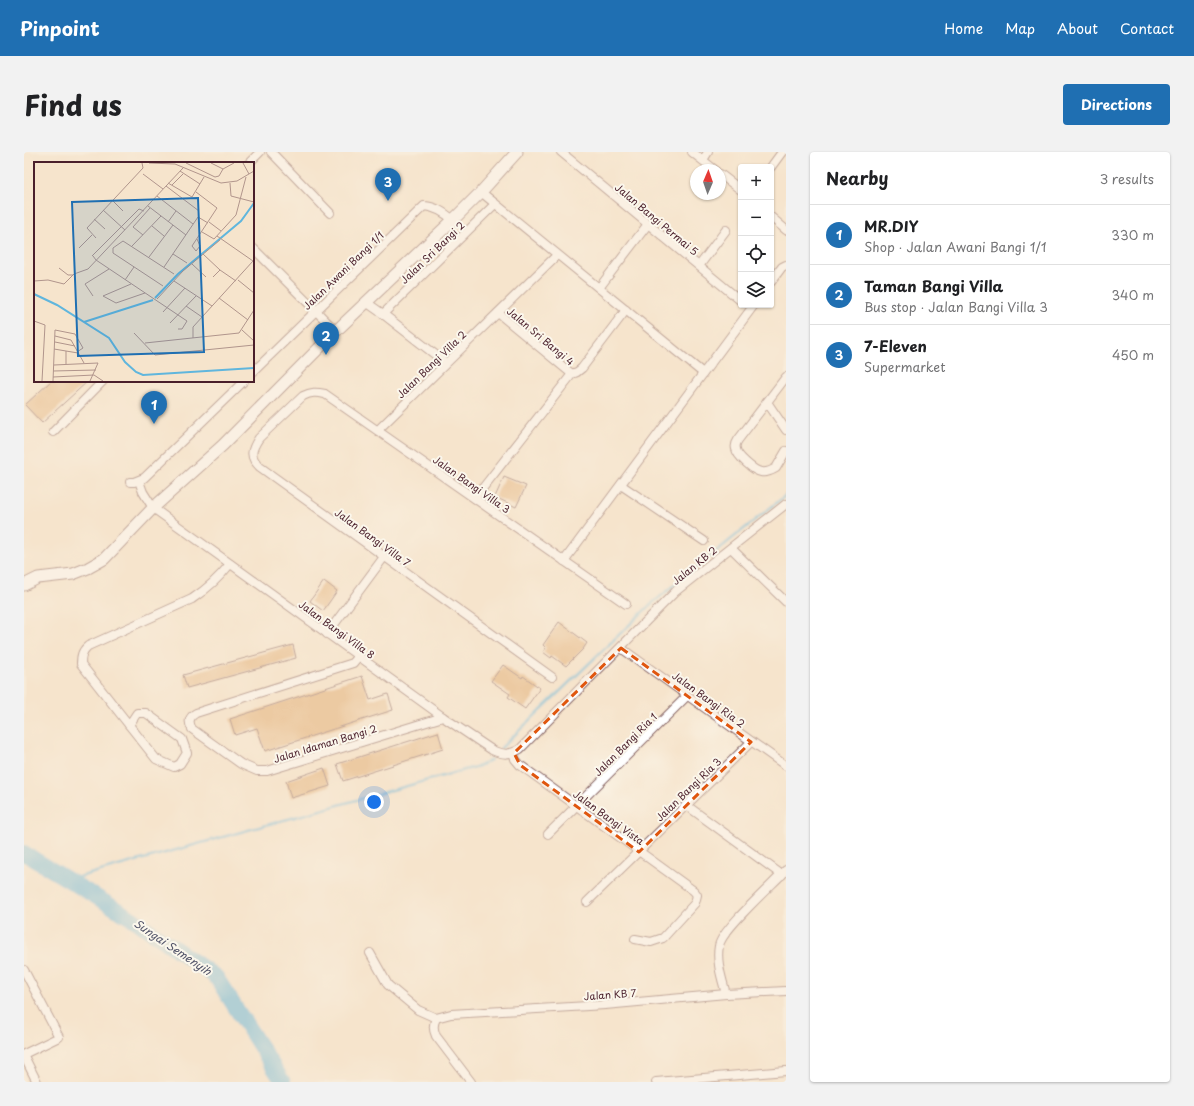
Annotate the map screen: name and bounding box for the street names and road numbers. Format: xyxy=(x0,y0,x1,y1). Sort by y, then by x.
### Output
street label: Jalan Bangi Permai 5 xyxy=(612,180,702,258)
street label: Jalan Sri Bangi 2 xyxy=(397,217,467,287)
street label: Jalan Awani Bangi 1/1 xyxy=(299,227,387,313)
street label: Jalan Sri Bangi 4 xyxy=(504,303,578,369)
street label: Jalan Bangi Villa 2 xyxy=(393,327,469,401)
street label: Jalan Bangi Villa 3 xyxy=(430,452,514,516)
street label: Jalan Bangi Villa 7 xyxy=(332,504,414,570)
street label: Jalan KB 2 xyxy=(668,542,720,588)
street label: Jalan Bangi Villa 8 xyxy=(296,596,378,662)
street label: Jalan Bangi Ria 2 xyxy=(670,667,748,731)
street label: Jalan Bangi Ria 1 xyxy=(590,709,660,779)
street label: Jalan Idaman Bangi 2 xyxy=(272,720,378,766)
street label: Jalan Bangi Ria 3 xyxy=(652,754,724,824)
street label: Jalan Bangi Vista xyxy=(570,786,648,848)
street label: Jalan KB 7 xyxy=(583,985,637,1003)

